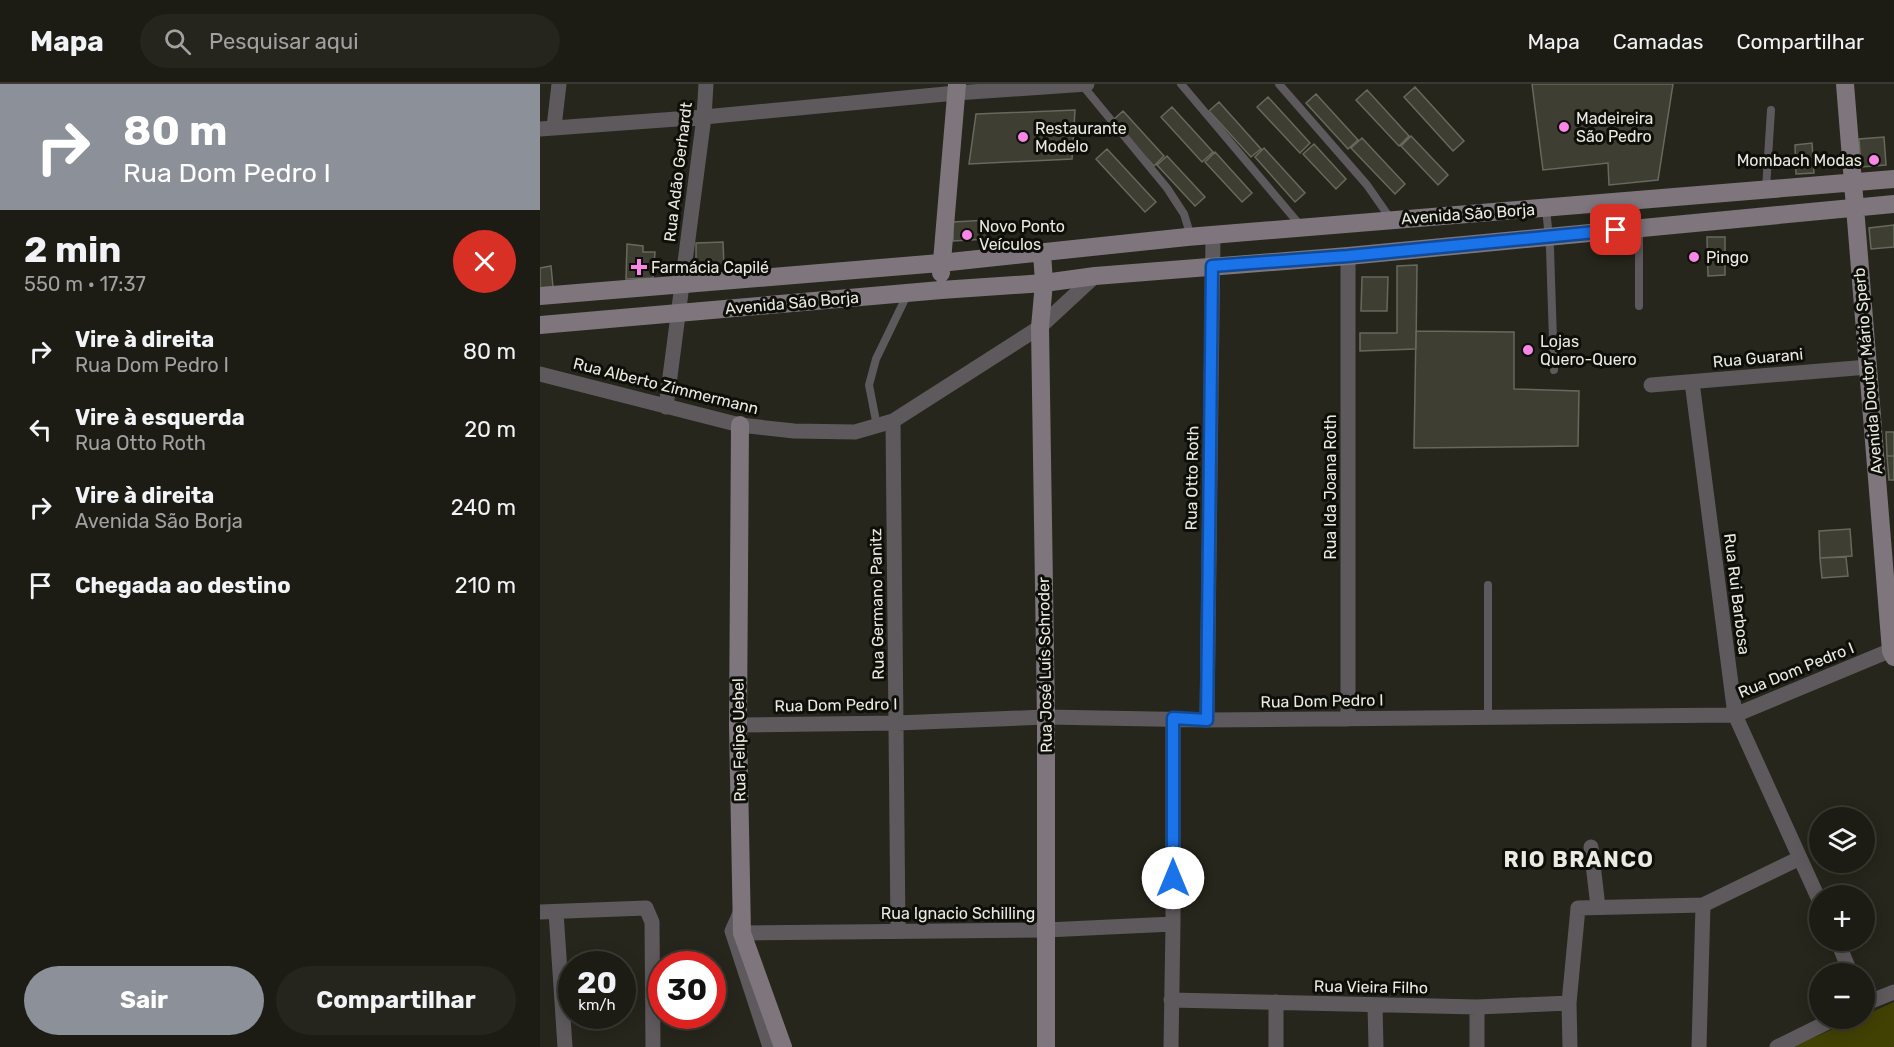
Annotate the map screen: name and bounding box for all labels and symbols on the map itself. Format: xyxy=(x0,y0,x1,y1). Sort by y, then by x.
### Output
street label: Rua Adão Gerhardt xyxy=(660,101,696,243)
place label: Madeireira São Pedro xyxy=(1576,109,1653,146)
place label: Restaurante Modelo xyxy=(1035,119,1127,156)
marker: Madeireira São Pedro xyxy=(1557,120,1571,134)
marker: Restaurante Modelo xyxy=(1016,130,1030,144)
place label: Mombach Modas xyxy=(1737,151,1862,170)
marker: Mombach Modas xyxy=(1867,153,1881,167)
street label: Avenida São Borja xyxy=(1400,200,1536,228)
pin xyxy=(1590,204,1641,255)
place label: Novo Ponto Veículos xyxy=(979,217,1065,254)
marker: Novo Ponto Veículos xyxy=(960,228,974,242)
place label: Pingo xyxy=(1706,248,1749,267)
marker: Pingo xyxy=(1687,250,1701,264)
place label: Farmácia Capilé xyxy=(651,258,769,277)
marker: Farmácia Capilé xyxy=(632,260,646,274)
street label: Avenida Doutor Mário Sperb xyxy=(1850,267,1886,475)
street label: Avenida São Borja xyxy=(724,288,860,318)
place label: Lojas Quero-Quero xyxy=(1540,332,1637,369)
marker: Lojas Quero-Quero xyxy=(1521,343,1535,357)
street label: Rua Guarani xyxy=(1712,345,1804,371)
street label: Rua Alberto Zimmermann xyxy=(571,354,761,418)
street label: Rua Ida Joana Roth xyxy=(1321,414,1340,560)
street label: Rua Otto Roth xyxy=(1182,425,1202,531)
street label: Rua Germano Panitz xyxy=(866,528,888,680)
street label: Rua Rui Barbosa xyxy=(1720,532,1754,656)
street label: Rua José Luís Schroder xyxy=(1034,577,1056,753)
street label: Rua Dom Pedro I xyxy=(1735,638,1857,702)
street label: Rua Felipe Uebel xyxy=(728,678,750,802)
street label: Rua Dom Pedro I xyxy=(1260,690,1384,712)
street label: Rua Dom Pedro I xyxy=(774,694,898,716)
position arrow xyxy=(1141,846,1205,910)
district label: RIO BRANCO xyxy=(1503,846,1655,873)
street label: Rua Ignacio Schilling xyxy=(881,904,1035,923)
speed limit sign: 30 xyxy=(648,951,726,1029)
street label: Rua Vieira Filho xyxy=(1314,977,1428,997)

